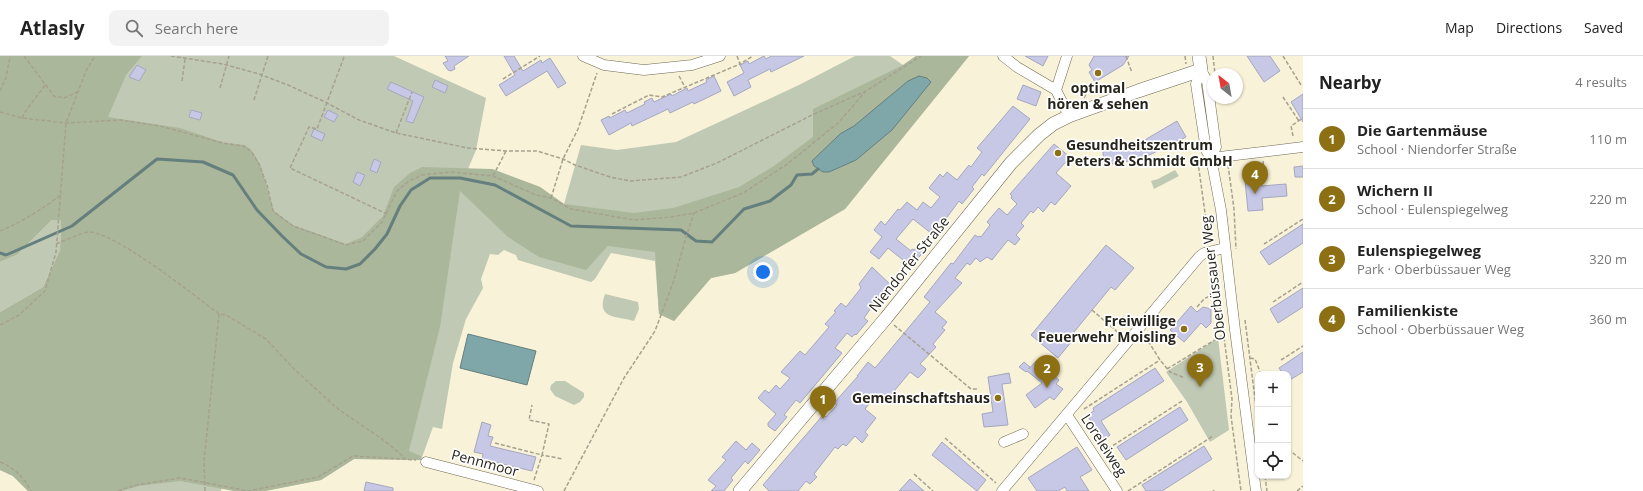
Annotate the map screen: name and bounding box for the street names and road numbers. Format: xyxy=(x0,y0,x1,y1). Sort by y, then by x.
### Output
street label: Niendorfer Straße xyxy=(864,212,953,315)
street label: Oberbüssauer Weg xyxy=(1195,214,1230,342)
street label: Loreleiweg xyxy=(1077,410,1132,480)
street label: Pennmoor xyxy=(449,444,521,481)

